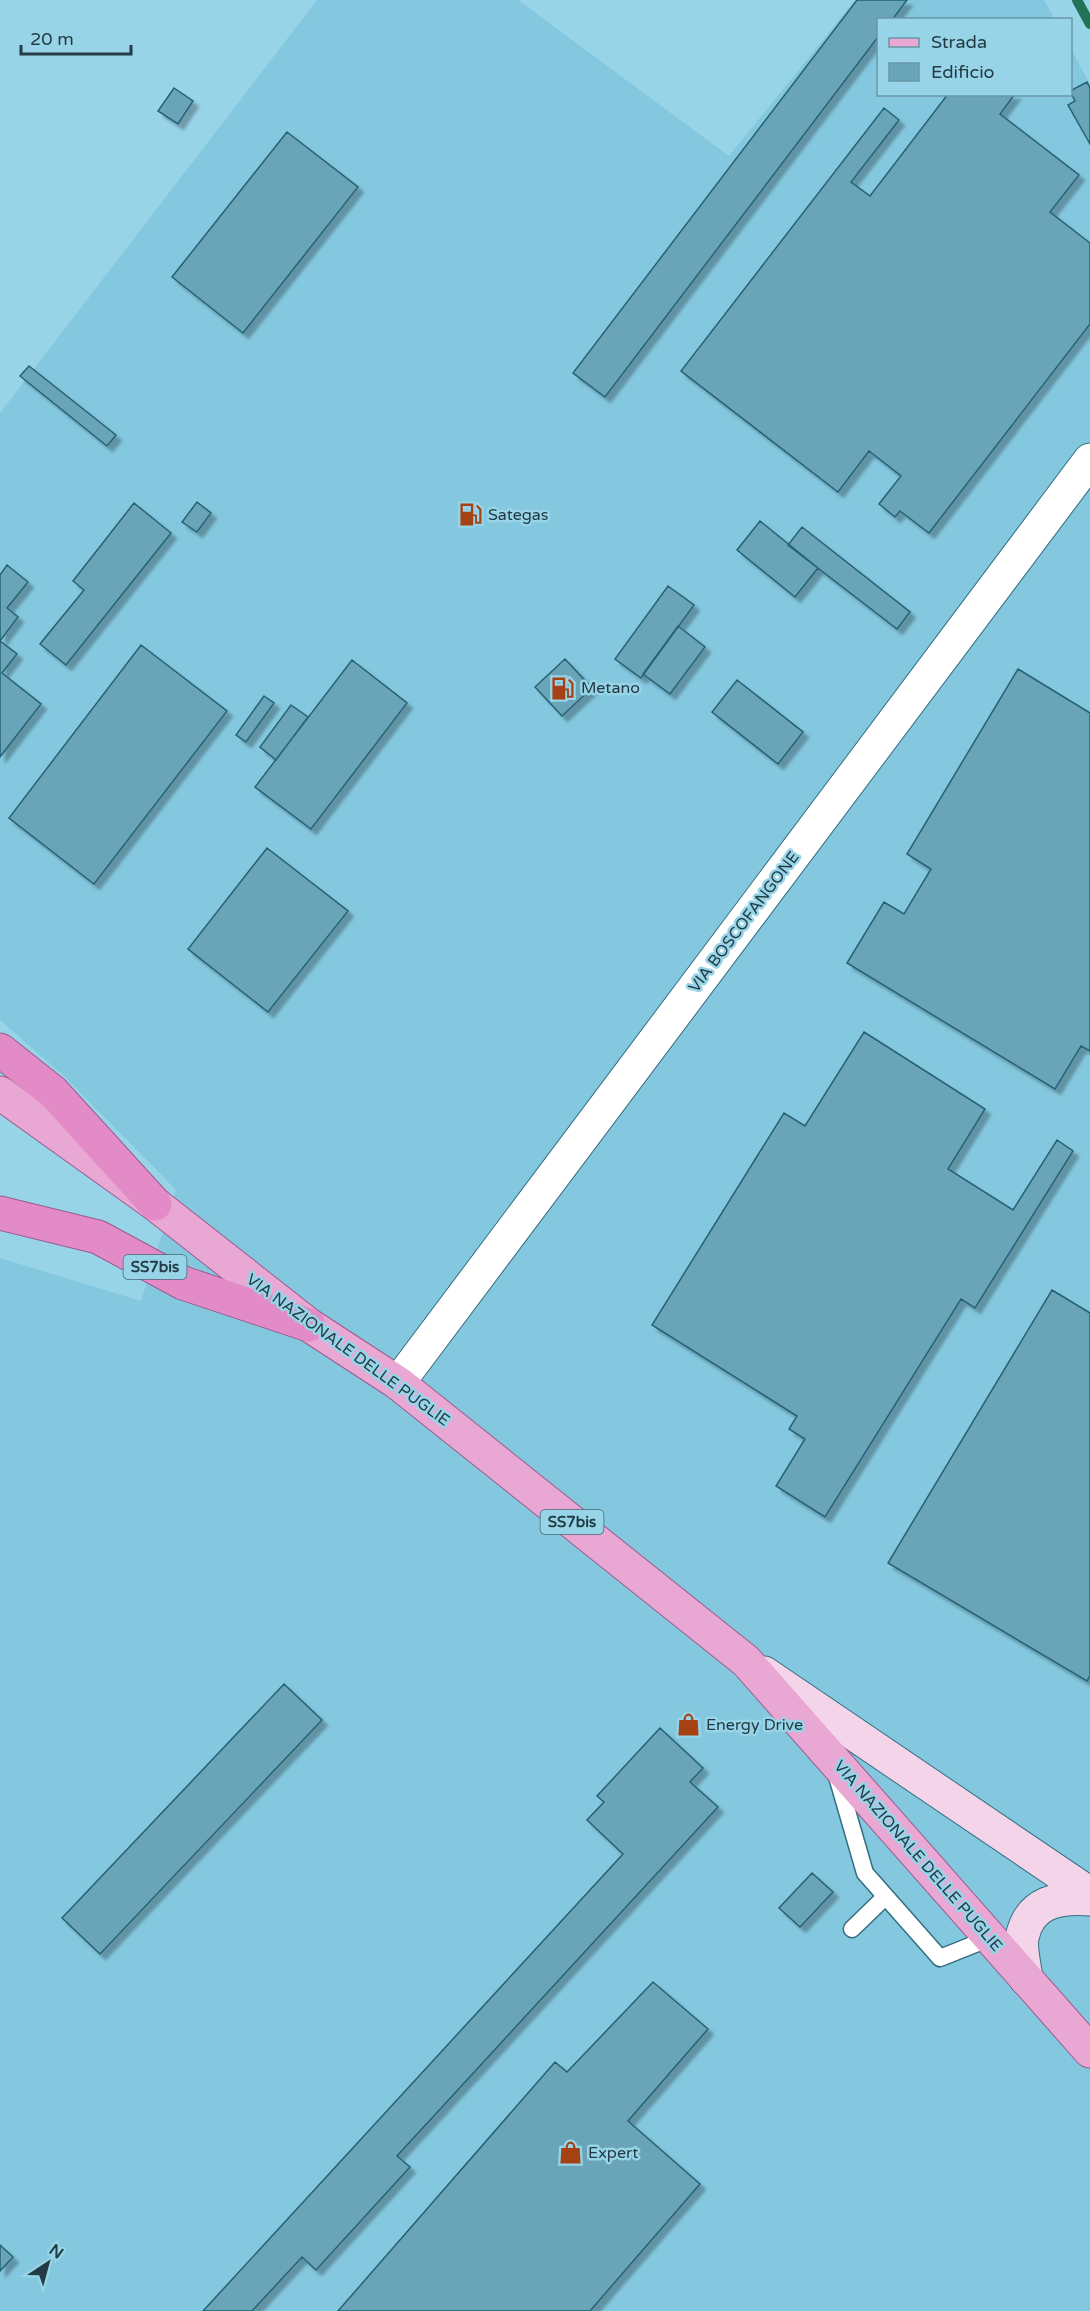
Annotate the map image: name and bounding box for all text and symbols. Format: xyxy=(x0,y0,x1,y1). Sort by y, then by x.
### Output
scale bar xyxy=(21,18,130,56)
legend xyxy=(877,18,1072,96)
text: 20 m xyxy=(30,28,74,50)
text: Strada xyxy=(931,31,987,53)
text: Edificio xyxy=(931,61,995,83)
fuel station icon: Sategas xyxy=(457,502,483,528)
place label: Sategas xyxy=(488,505,548,525)
fuel station icon: Metano xyxy=(550,675,576,701)
place label: Metano xyxy=(581,678,640,698)
street label: VIA BOSCOFANGONE xyxy=(684,848,804,996)
road number: SS7bis xyxy=(124,1255,186,1279)
street label: VIA NAZIONALE DELLE PUGLIE xyxy=(242,1269,454,1431)
road number: SS7bis xyxy=(540,1510,604,1534)
shop icon: Energy Drive xyxy=(675,1712,701,1738)
place label: Energy Drive xyxy=(706,1715,803,1735)
street label: VIA NAZIONALE DELLE PUGLIE xyxy=(830,1756,1006,1956)
shop icon: Expert xyxy=(557,2140,583,2166)
place label: Expert xyxy=(588,2143,638,2163)
north arrow xyxy=(18,2233,78,2293)
text: N xyxy=(45,2240,67,2264)

